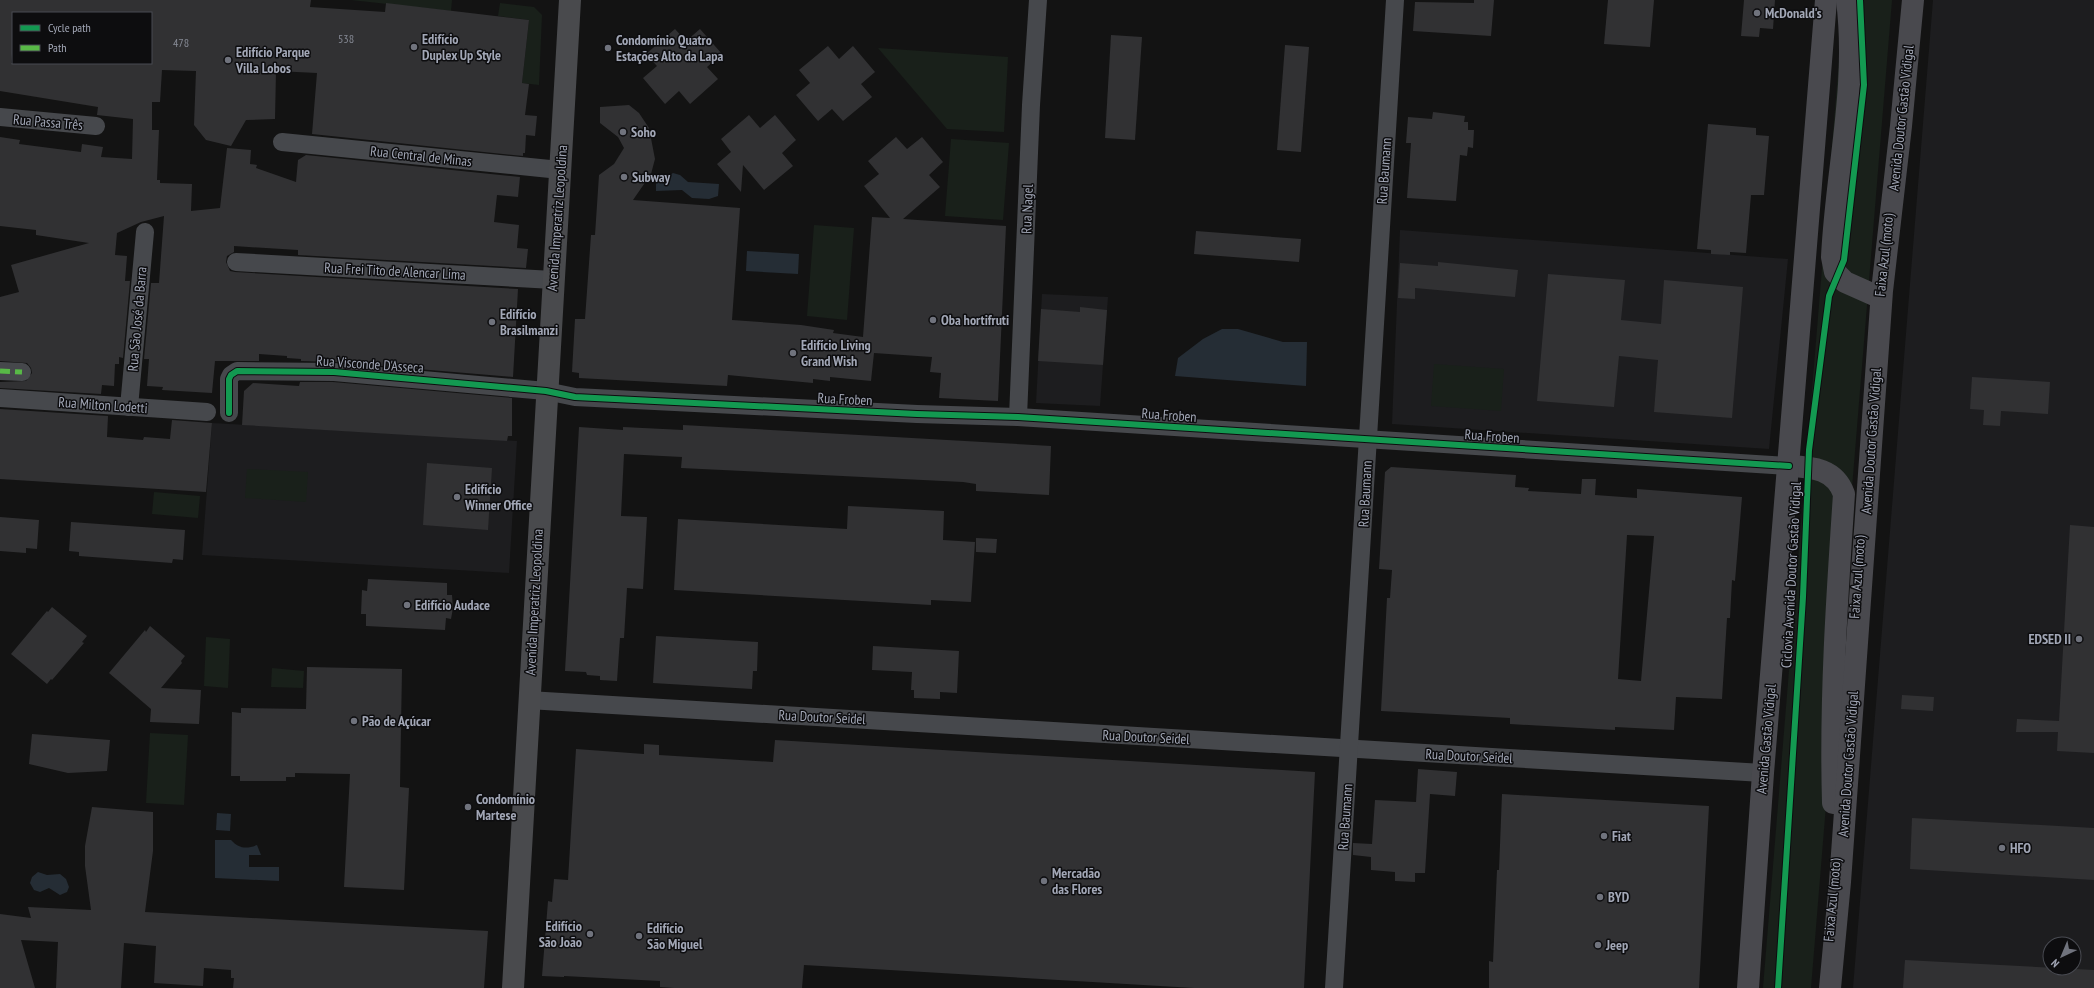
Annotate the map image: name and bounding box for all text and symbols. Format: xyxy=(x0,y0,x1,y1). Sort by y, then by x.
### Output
place label: McDonald's xyxy=(1765,4,1822,22)
marker: McDonald's xyxy=(1752,8,1762,18)
legend xyxy=(12,12,152,64)
text: Cycle path xyxy=(48,20,91,35)
place label: Edifício Duplex Up Style xyxy=(422,30,501,64)
house number: 538 xyxy=(338,31,354,46)
place label: Condomínio Quatro Estações Alto da Lapa xyxy=(616,31,723,65)
house number: 478 xyxy=(173,35,189,50)
text: Path xyxy=(48,40,66,55)
marker: Edifício Duplex Up Style xyxy=(409,42,419,52)
place label: Edifício Parque Villa Lobos xyxy=(235,43,310,77)
marker: Condomínio Quatro Estações Alto da Lapa xyxy=(603,43,613,53)
street label: Avenida Doutor Gastão Vidigal xyxy=(1884,44,1918,192)
marker: Edifício Parque Villa Lobos xyxy=(223,55,233,65)
street label: Rua Passa Três xyxy=(12,110,84,134)
place label: Soho xyxy=(631,123,656,141)
marker: Soho xyxy=(618,127,628,137)
street label: Rua Baumann xyxy=(1373,137,1395,205)
street label: Rua Central de Minas xyxy=(369,142,473,170)
street label: Avenida Imperatriz Leopoldina xyxy=(543,144,571,292)
place label: Subway xyxy=(632,168,671,186)
marker: Subway xyxy=(619,172,629,182)
street label: Rua Nagel xyxy=(1017,183,1037,234)
street label: Faixa Azul (moto) xyxy=(1871,212,1897,298)
street label: Rua Frei Tito de Alencar Lima xyxy=(324,258,466,284)
street label: Rua São José da Barra xyxy=(123,266,151,372)
place label: Edifício Brasilmanzi xyxy=(500,305,558,339)
place label: Oba hortifruti xyxy=(941,311,1009,329)
marker: Oba hortifruti xyxy=(928,315,938,325)
marker: Edifício Brasilmanzi xyxy=(487,317,497,327)
place label: Edifício Living Grand Wish xyxy=(801,336,871,370)
marker: Edifício Living Grand Wish xyxy=(788,348,798,358)
street label: Rua Visconde D'Asseca xyxy=(316,351,424,377)
street label: Avenida Doutor Gastão Vidigal xyxy=(1857,367,1885,515)
street label: Rua Froben xyxy=(817,389,873,409)
street label: Rua Milton Lodetti xyxy=(58,393,148,417)
street label: Rua Froben xyxy=(1141,404,1197,426)
street label: Rua Froben xyxy=(1464,425,1520,447)
street label: Rua Baumann xyxy=(1354,460,1376,528)
place label: Edifício Winner Office xyxy=(464,480,532,514)
street label: Ciclovia Avenida Doutor Gastão Vidigal xyxy=(1777,481,1805,669)
marker: Edifício Winner Office xyxy=(452,492,462,502)
street label: Avenida Imperatriz Leopoldina xyxy=(521,528,547,676)
street label: Faixa Azul (moto) xyxy=(1845,534,1869,619)
place label: Edifício Audace xyxy=(415,596,490,614)
marker: Edifício Audace xyxy=(402,600,412,610)
place label: EDSED II xyxy=(2028,630,2071,648)
marker: EDSED II xyxy=(2074,634,2084,644)
street label: Avenida Gastão Vidigal xyxy=(1752,683,1780,795)
street label: Avenida Doutor Gastão Vidigal xyxy=(1834,690,1862,838)
street label: Rua Doutor Seidel xyxy=(778,706,867,728)
place label: Pão de Açúcar xyxy=(362,712,432,730)
marker: Pão de Açúcar xyxy=(349,716,359,726)
street label: Rua Doutor Seidel xyxy=(1102,726,1191,748)
street label: Rua Doutor Seidel xyxy=(1425,745,1514,767)
street label: Rua Baumann xyxy=(1334,783,1356,851)
place label: Condomínio Martese xyxy=(476,790,535,824)
marker: Condomínio Martese xyxy=(463,802,473,812)
place label: Fiat xyxy=(1612,827,1631,845)
marker: Fiat xyxy=(1599,831,1609,841)
place label: HFO xyxy=(2010,839,2031,857)
marker: HFO xyxy=(1997,843,2007,853)
street label: Faixa Azul (moto) xyxy=(1819,857,1845,942)
place label: Mercadão das Flores xyxy=(1052,864,1102,898)
marker: Mercadão das Flores xyxy=(1039,876,1049,886)
place label: BYD xyxy=(1608,888,1630,906)
marker: BYD xyxy=(1595,892,1605,902)
place label: Edifício São João xyxy=(539,917,582,951)
place label: Edifício São Miguel xyxy=(647,919,703,953)
marker: Edifício São João xyxy=(585,929,595,939)
marker: Edifício São Miguel xyxy=(634,931,644,941)
place label: Jeep xyxy=(1605,936,1628,954)
north arrow xyxy=(2042,936,2082,976)
marker: Jeep xyxy=(1593,940,1603,950)
text: N xyxy=(2048,956,2062,970)

